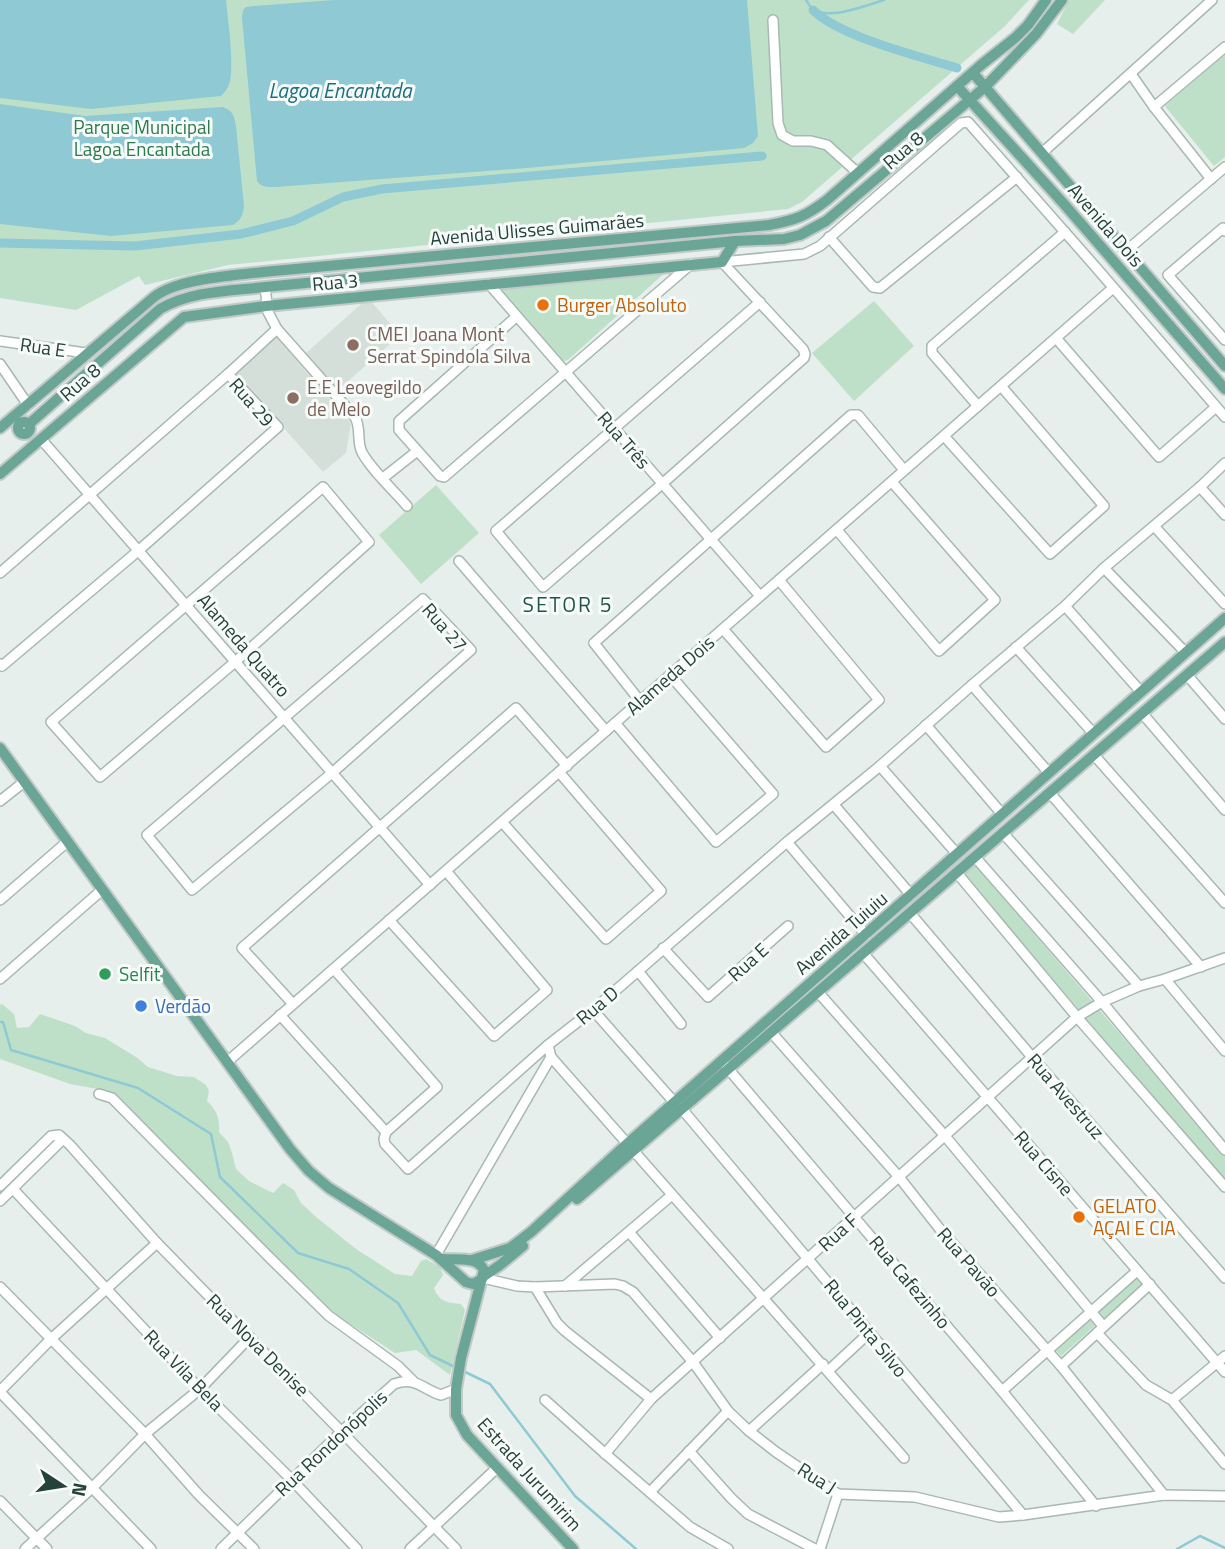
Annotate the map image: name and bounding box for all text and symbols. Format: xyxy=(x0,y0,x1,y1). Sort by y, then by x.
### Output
water label: Lagoa Encantada xyxy=(268,74,413,106)
park label: Parque Municipal Lagoa Encantada xyxy=(73,112,211,163)
street label: Rua 8 xyxy=(876,123,930,176)
street label: Avenida Dois xyxy=(1062,176,1151,273)
street label: Avenida Ulisses Guimarães xyxy=(429,205,645,252)
street label: Rua 3 xyxy=(311,265,359,298)
place label: Burger Absoluto xyxy=(557,290,687,319)
marker: Burger Absoluto xyxy=(535,297,551,313)
place label: CMEI Joana Mont Serrat Spindola Silva xyxy=(367,319,531,370)
street label: Rua E xyxy=(18,329,68,364)
marker: CMEI Joana Mont Serrat Spindola Silva xyxy=(345,337,361,353)
street label: Rua 8 xyxy=(53,355,107,408)
street label: Rua 29 xyxy=(223,371,282,433)
place label: E.E Leovegildo de Melo xyxy=(307,372,422,423)
marker: E.E Leovegildo de Melo xyxy=(285,390,301,406)
street label: Rua Três xyxy=(591,404,658,475)
street label: Alameda Quatro xyxy=(191,586,298,703)
district label: SETOR 5 xyxy=(523,588,613,620)
street label: Rua 27 xyxy=(416,596,475,658)
street label: Alameda Dois xyxy=(619,628,721,722)
street label: Avenida Tuiuiu xyxy=(788,884,893,981)
street label: Rua E xyxy=(721,935,774,988)
place label: Selfit xyxy=(119,959,161,988)
marker: Selfit xyxy=(97,966,113,982)
street label: Rua D xyxy=(569,978,624,1031)
place label: Verdão xyxy=(155,991,211,1020)
marker: Verdão xyxy=(133,998,149,1014)
street label: Rua Avestruz xyxy=(1021,1046,1112,1145)
street label: Rua Cisne xyxy=(1008,1124,1081,1202)
place label: GELATO AÇAI E CIA xyxy=(1093,1191,1176,1242)
street label: Rua F xyxy=(811,1206,864,1258)
marker: GELATO AÇAI E CIA xyxy=(1071,1209,1087,1225)
street label: Rua Pavão xyxy=(931,1220,1008,1303)
street label: Rua Cafezinho xyxy=(863,1229,958,1335)
street label: Rua Pinta Silvo xyxy=(818,1272,915,1383)
street label: Rua Nova Denise xyxy=(200,1287,316,1403)
street label: Rua Vila Bela xyxy=(138,1322,231,1417)
street label: Rua Rondonópolis xyxy=(268,1382,394,1503)
street label: Estrada Jurumirim xyxy=(471,1410,590,1537)
north arrow xyxy=(28,1451,98,1521)
street label: Rua J xyxy=(792,1454,842,1501)
text: N xyxy=(65,1480,96,1499)

